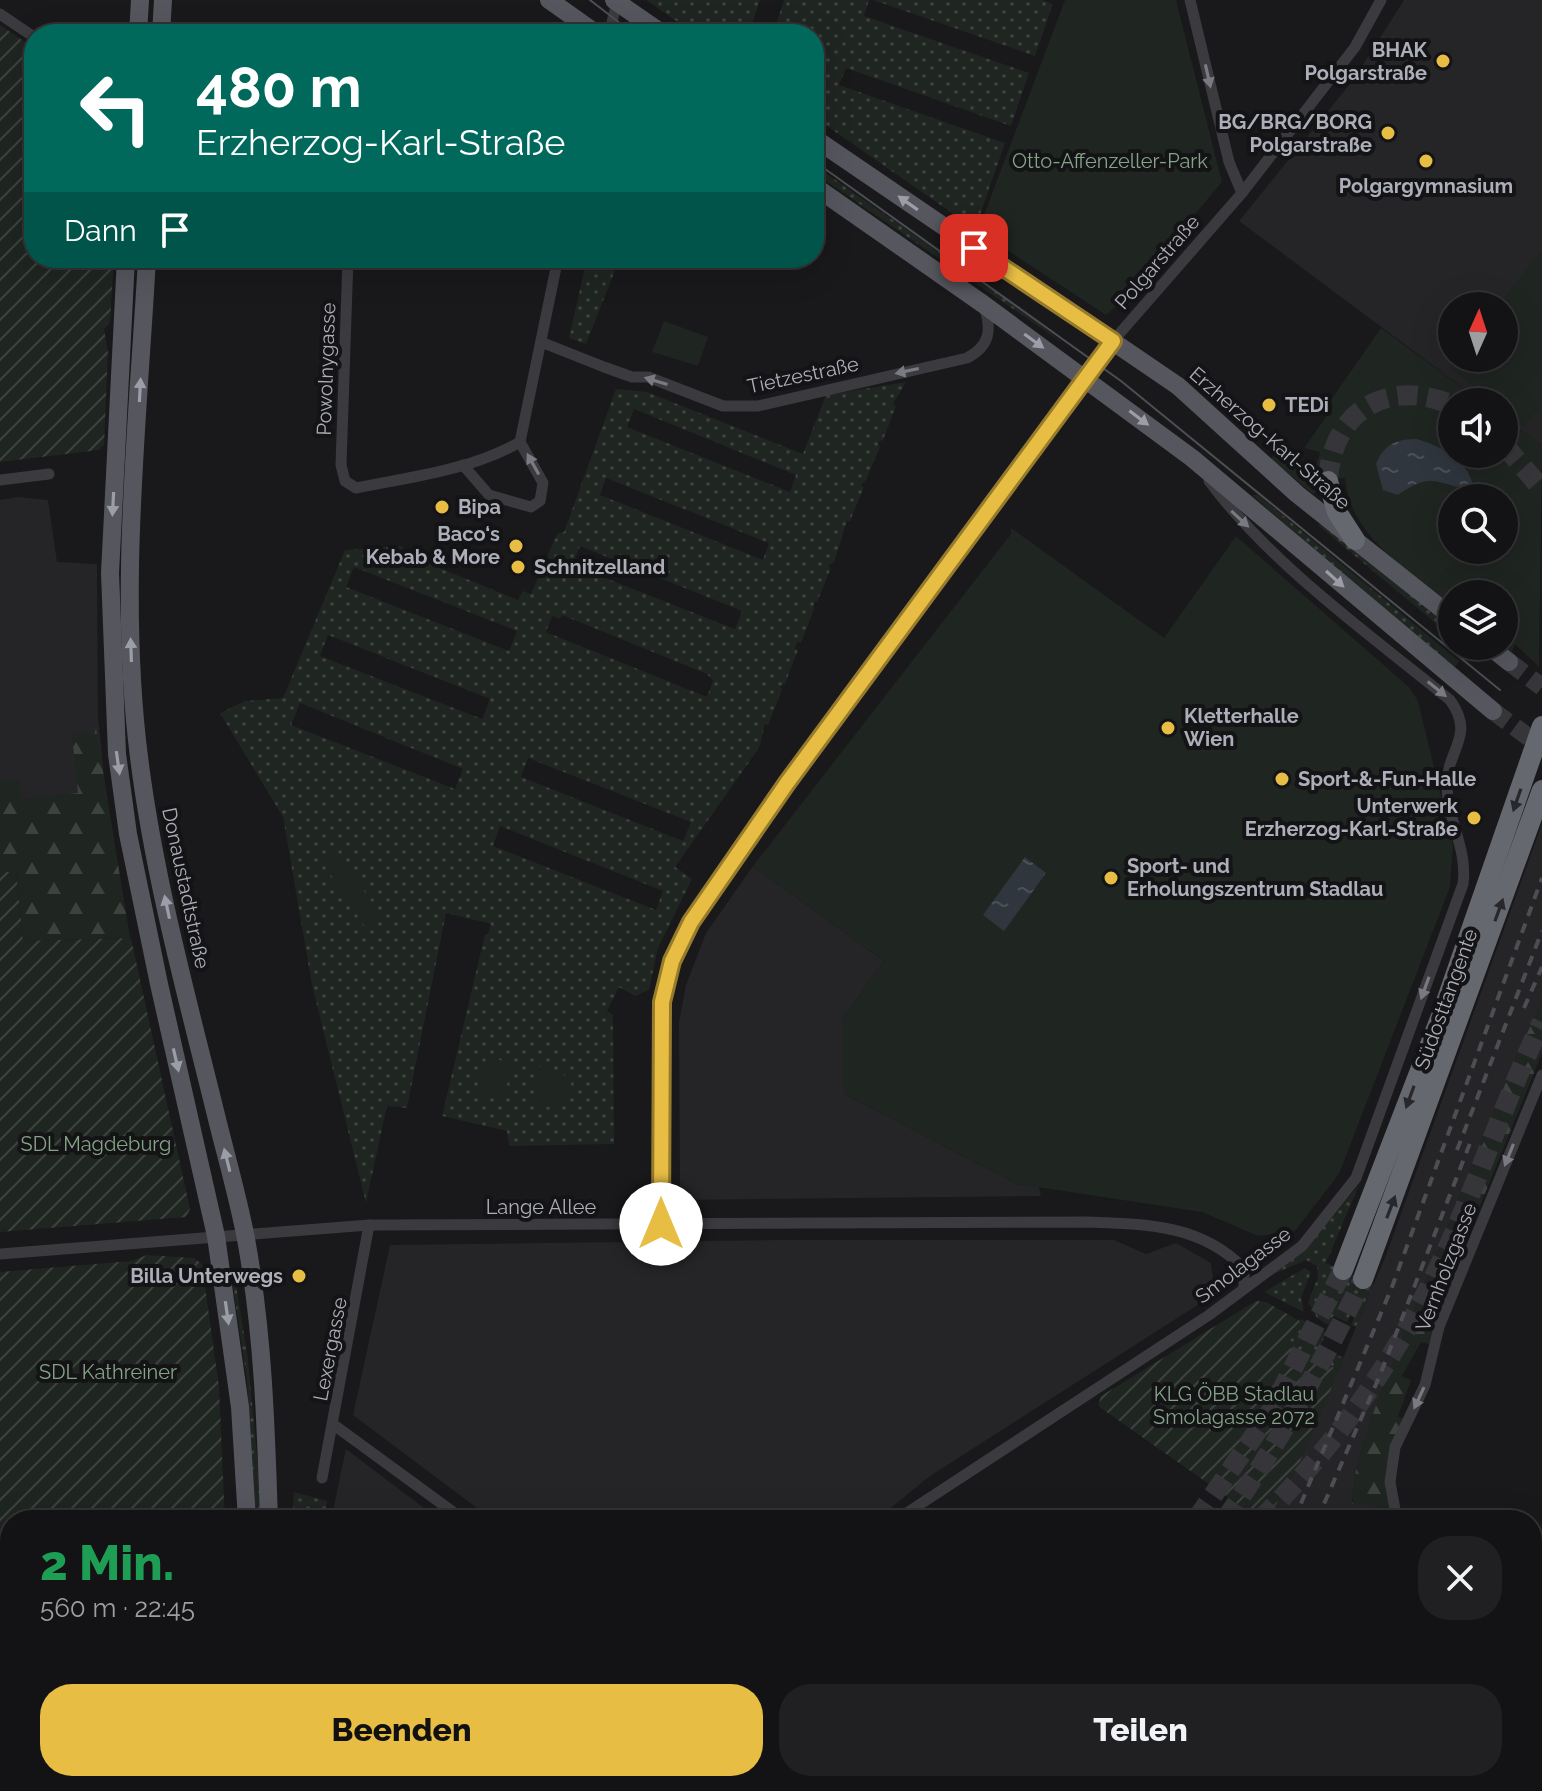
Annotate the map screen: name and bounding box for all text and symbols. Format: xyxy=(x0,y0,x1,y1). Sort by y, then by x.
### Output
place label: BHAK Polgarstraße xyxy=(1305,38,1428,85)
marker: BHAK Polgarstraße xyxy=(1434,52,1452,70)
text: 480 m xyxy=(196,54,362,120)
icon: left xyxy=(64,56,168,160)
one-way arrow xyxy=(1203,64,1215,89)
place label: BG/BRG/BORG Polgarstraße xyxy=(1218,110,1372,157)
text: Erzherzog-Karl-Straße xyxy=(196,121,566,163)
marker: BG/BRG/BORG Polgarstraße xyxy=(1379,124,1397,142)
park label: Otto-Affenzeller-Park xyxy=(1012,149,1208,173)
marker: Polgargymnasium xyxy=(1417,152,1435,170)
place label: Polgargymnasium xyxy=(1339,174,1513,198)
one-way arrow xyxy=(898,196,919,211)
icon: arrive xyxy=(153,208,197,252)
street label: Polgarstraße xyxy=(1110,210,1205,314)
text: Dann xyxy=(64,213,137,248)
pin xyxy=(940,214,1008,282)
icon: arrive xyxy=(952,226,996,270)
north arrow xyxy=(1438,292,1518,372)
map controls xyxy=(1438,292,1518,660)
street label: Powolnygasse xyxy=(312,302,340,436)
one-way arrow xyxy=(1023,333,1045,349)
street label: Tietzestraße xyxy=(745,351,861,399)
street label: Erzherzog-Karl-Straße xyxy=(1185,362,1356,515)
one-way arrow xyxy=(894,365,919,378)
one-way arrow xyxy=(643,374,667,387)
one-way arrow xyxy=(134,377,147,402)
button: sound xyxy=(1438,388,1518,468)
place label: TEDi xyxy=(1285,393,1329,417)
marker: TEDi xyxy=(1260,396,1278,414)
one-way arrow xyxy=(1128,410,1149,426)
one-way arrow xyxy=(526,453,540,475)
button: search xyxy=(1438,484,1518,564)
one-way arrow xyxy=(107,492,120,517)
place label: Bipa xyxy=(458,495,501,519)
marker: Bipa xyxy=(433,498,451,516)
one-way arrow xyxy=(1231,509,1250,527)
place label: Baco‘s Kebab & More xyxy=(366,522,500,569)
marker: Baco‘s Kebab & More xyxy=(507,537,525,555)
place label: Schnitzelland xyxy=(534,555,665,579)
marker: Schnitzelland xyxy=(509,558,527,576)
one-way arrow xyxy=(1324,570,1344,587)
button: layers xyxy=(1438,580,1518,660)
one-way arrow xyxy=(125,637,138,662)
one-way arrow xyxy=(1426,680,1446,697)
place label: Kletterhalle Wien xyxy=(1184,704,1299,751)
marker: Kletterhalle Wien xyxy=(1159,719,1177,737)
one-way arrow xyxy=(112,751,125,776)
place label: Sport-&-Fun-Halle xyxy=(1298,767,1476,791)
marker: Sport-&-Fun-Halle xyxy=(1273,770,1291,788)
one-way arrow xyxy=(1511,788,1523,812)
place label: Unterwerk Erzherzog-Karl-Straße xyxy=(1245,794,1459,841)
street label: Donaustadtstraße xyxy=(157,805,215,971)
marker: Unterwerk Erzherzog-Karl-Straße xyxy=(1465,809,1483,827)
place label: Sport- und Erholungszentrum Stadlau xyxy=(1127,854,1383,901)
marker: Sport- und Erholungszentrum Stadlau xyxy=(1102,869,1120,887)
one-way arrow xyxy=(160,894,173,919)
one-way arrow xyxy=(1494,897,1506,921)
street label: Südosttangente xyxy=(1409,925,1483,1073)
one-way arrow xyxy=(1418,976,1431,1000)
one-way arrow xyxy=(170,1047,183,1072)
one-way arrow xyxy=(1404,1086,1416,1110)
park label: SDL Magdeburg xyxy=(21,1132,171,1156)
one-way arrow xyxy=(1502,1143,1515,1167)
one-way arrow xyxy=(220,1147,232,1172)
position arrow xyxy=(619,1182,703,1266)
street label: Lange Allee xyxy=(486,1195,597,1219)
one-way arrow xyxy=(1385,1195,1398,1219)
street label: Vernholzgasse xyxy=(1410,1199,1482,1335)
street label: Smolagasse xyxy=(1191,1221,1296,1309)
place label: Billa Unterwegs xyxy=(130,1264,283,1288)
marker: Billa Unterwegs xyxy=(290,1267,308,1285)
street label: Lexergasse xyxy=(308,1295,352,1403)
one-way arrow xyxy=(221,1301,234,1326)
park label: SDL Kathreiner xyxy=(39,1360,177,1384)
park label: KLG ÖBB Stadlau Smolagasse 2072 xyxy=(1153,1382,1315,1429)
one-way arrow xyxy=(1412,1386,1426,1410)
text: 2 Min. xyxy=(40,1535,174,1591)
button: close xyxy=(1418,1536,1502,1620)
text: 560 m · 22:45 xyxy=(40,1593,195,1623)
button: Beenden xyxy=(40,1684,763,1776)
button: Teilen xyxy=(779,1684,1502,1776)

